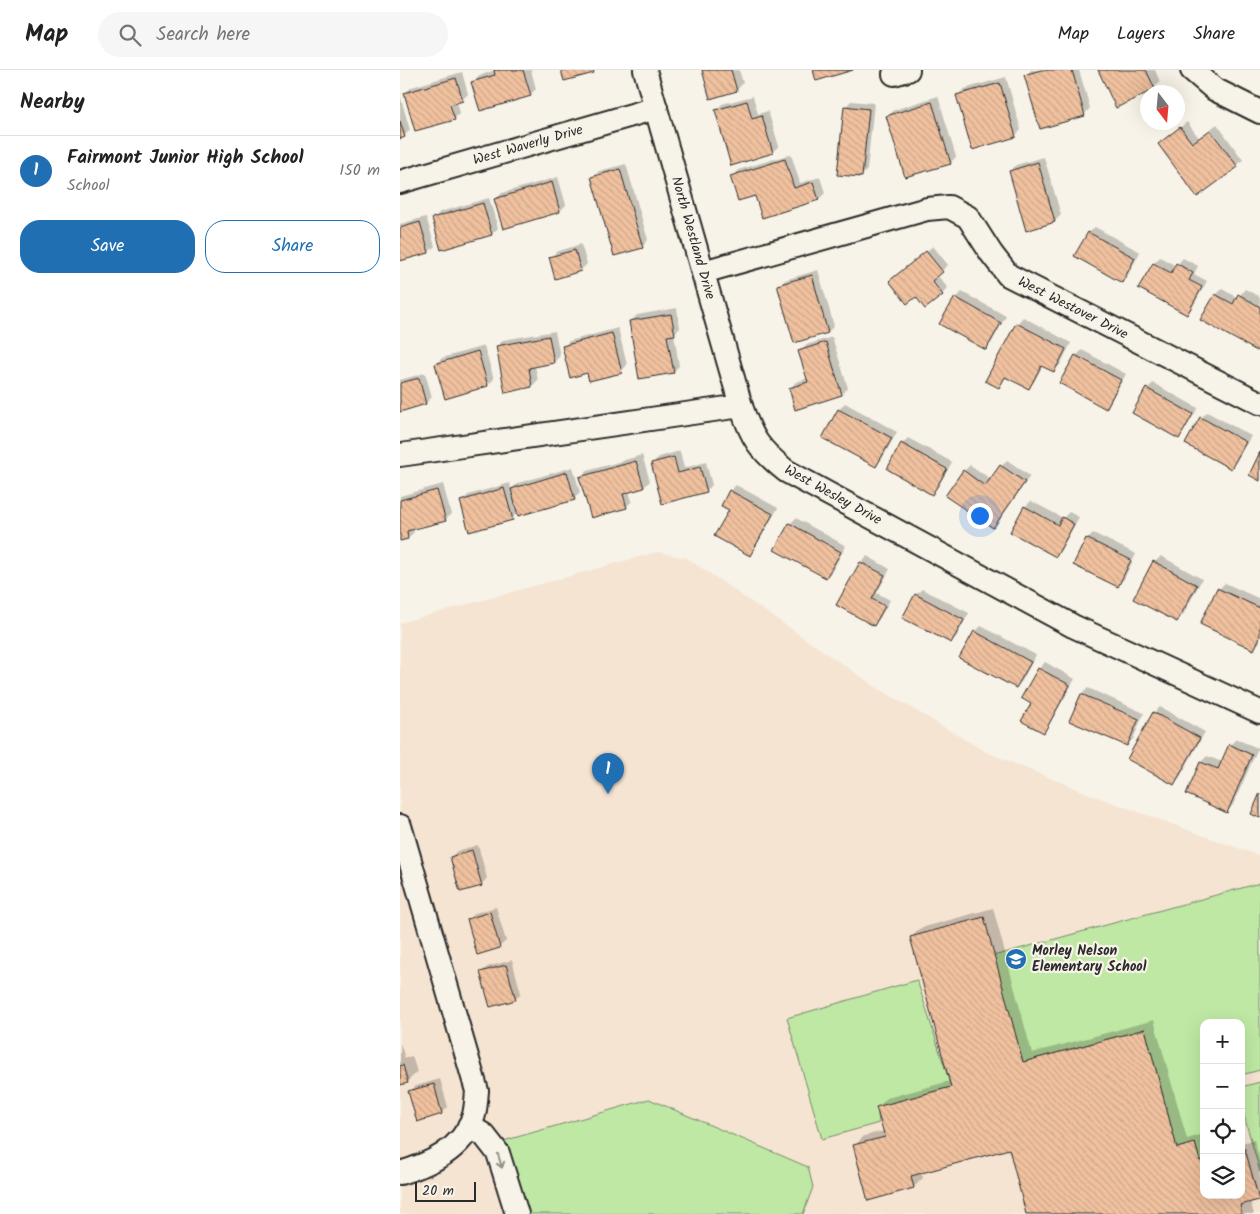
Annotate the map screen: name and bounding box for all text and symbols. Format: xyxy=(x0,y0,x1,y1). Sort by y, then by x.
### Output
search box xyxy=(98,12,448,57)
text: Map xyxy=(25,15,68,54)
text: Search here xyxy=(156,20,250,50)
text: Map xyxy=(1058,20,1089,49)
text: Layers xyxy=(1117,20,1165,49)
text: Share xyxy=(1193,20,1235,49)
icon: search xyxy=(116,21,144,49)
north arrow xyxy=(1140,85,1185,130)
text: Nearby xyxy=(20,86,85,119)
street label: West Waverly Drive xyxy=(470,119,586,171)
text: Fairmont Junior High School xyxy=(67,143,304,173)
text: 1 xyxy=(34,158,38,183)
text: 150 m xyxy=(339,158,380,183)
text: School xyxy=(67,173,110,198)
street label: North Westland Drive xyxy=(665,174,721,303)
button: Save xyxy=(20,220,195,273)
button: Share xyxy=(205,220,380,273)
street label: West Westover Drive xyxy=(1014,271,1132,346)
street label: West Wesley Drive xyxy=(780,459,886,531)
your location xyxy=(967,503,993,529)
pin: 1 xyxy=(592,753,624,794)
place label: Morley Nelson Elementary School xyxy=(1032,940,1147,978)
school or university icon: Morley Nelson Elementary School xyxy=(1004,947,1028,971)
map controls xyxy=(1200,1019,1245,1199)
button: + xyxy=(1200,1019,1245,1064)
button: − xyxy=(1200,1064,1245,1109)
button: locate xyxy=(1200,1109,1245,1154)
one-way arrow xyxy=(496,1153,506,1169)
button: layers xyxy=(1200,1154,1245,1199)
scale bar xyxy=(415,1179,476,1202)
text: 20 m xyxy=(422,1180,454,1202)

